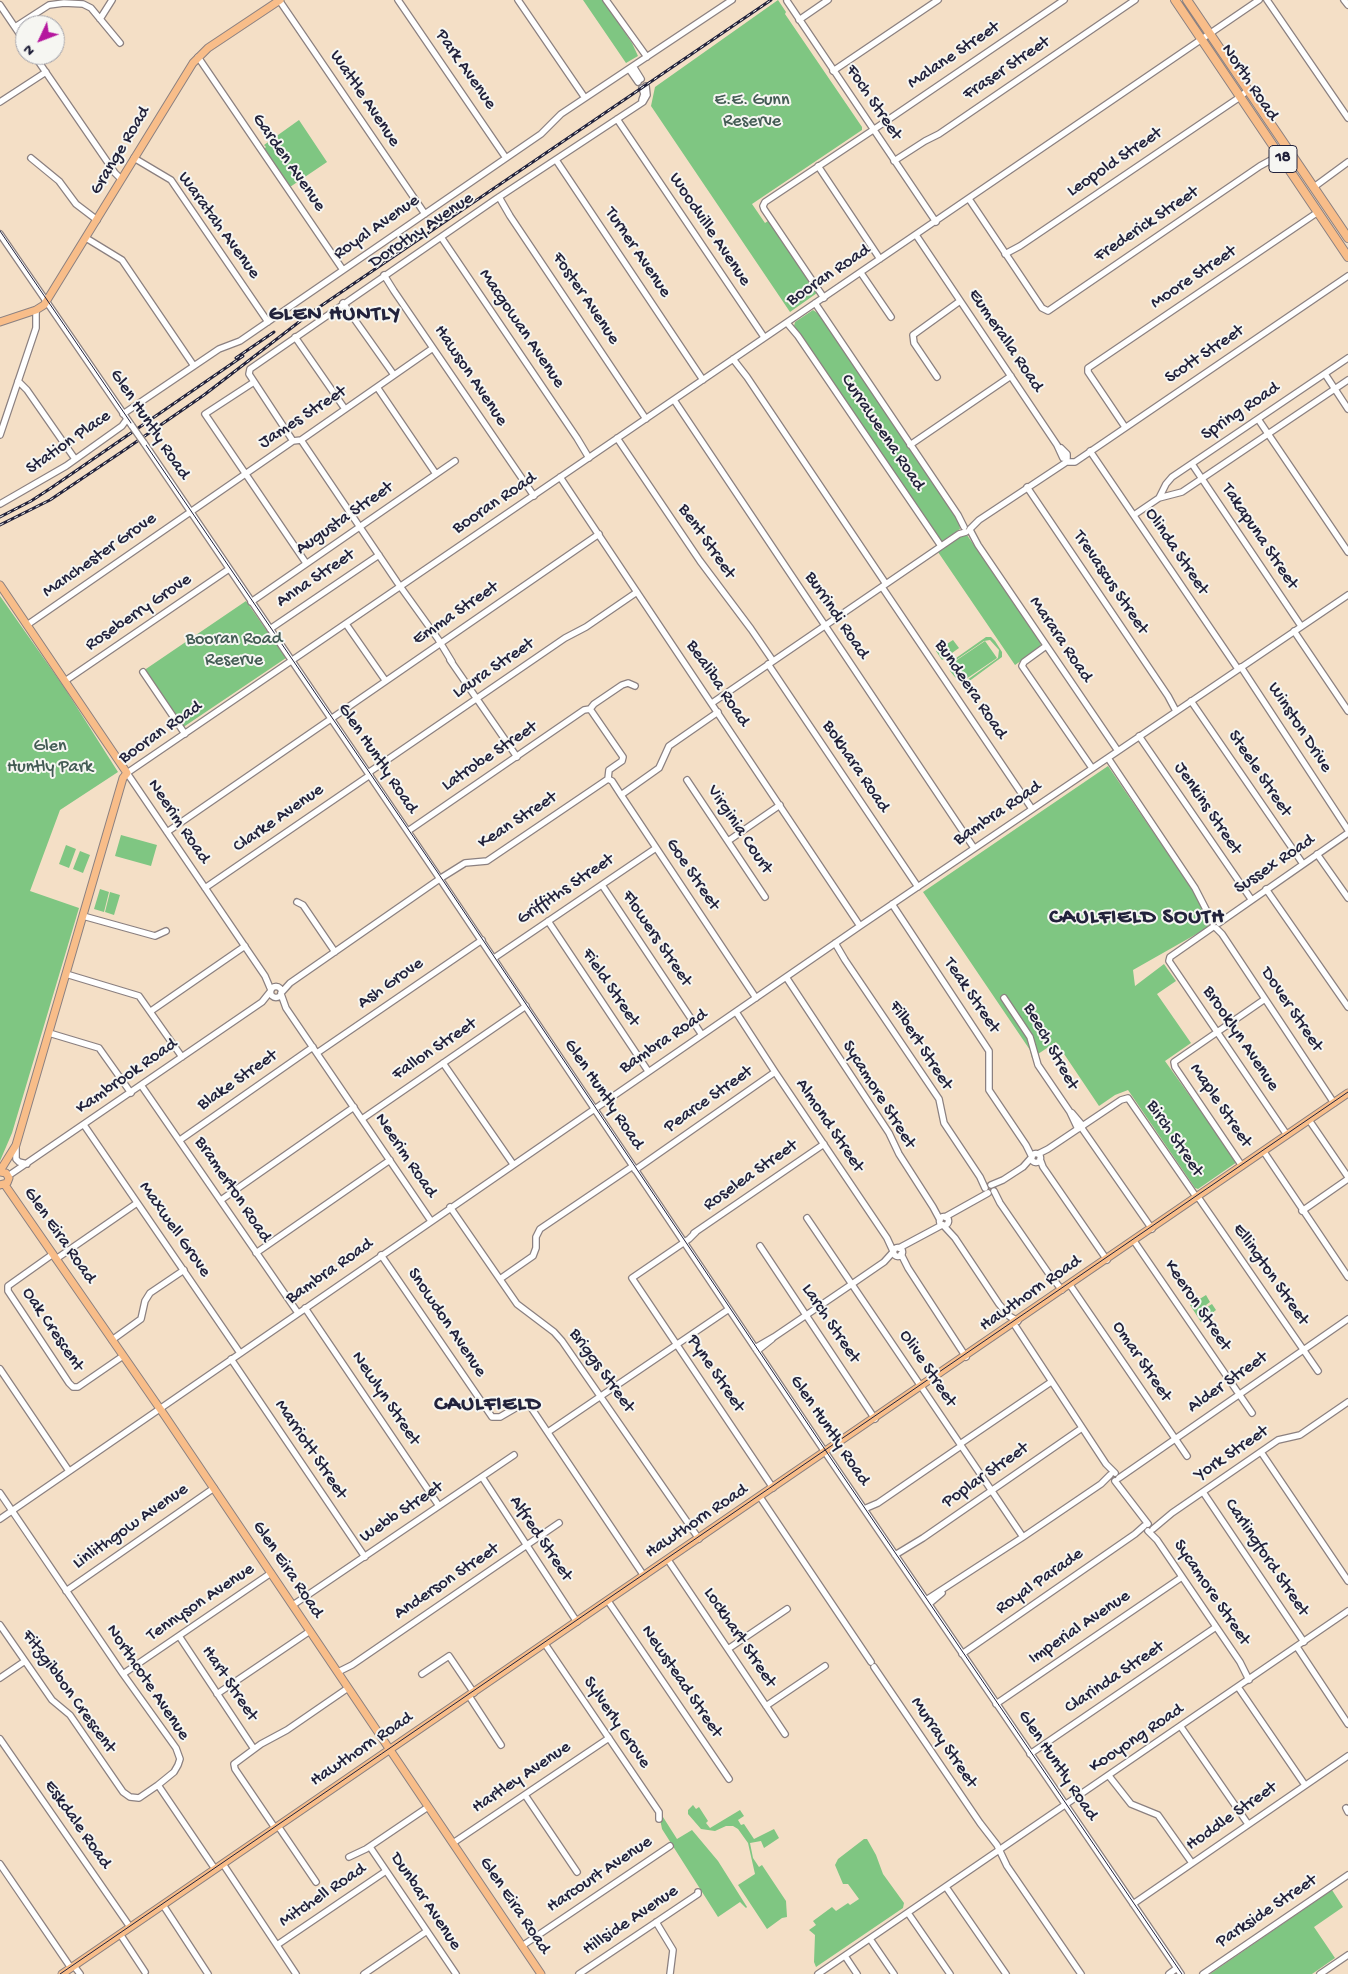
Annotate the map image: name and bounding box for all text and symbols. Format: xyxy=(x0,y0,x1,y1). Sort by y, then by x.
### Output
north arrow xyxy=(15,15,65,65)
street label: Malane Street xyxy=(904,17,1004,95)
street label: Park Avenue xyxy=(430,26,500,114)
street label: Fraser Street xyxy=(959,32,1055,106)
street label: North Road xyxy=(1215,40,1283,126)
text: N xyxy=(20,41,39,59)
street label: Wattle Avenue xyxy=(324,47,404,151)
street label: Foch Street xyxy=(840,61,906,145)
park label: E.E. Gunn Reserve xyxy=(715,90,789,132)
street label: Grange Road xyxy=(86,103,156,199)
street label: Garden Avenue xyxy=(246,110,330,216)
street label: Leopold Street xyxy=(1063,123,1167,203)
road number: 18 xyxy=(1269,146,1297,172)
street label: Waratah Avenue xyxy=(172,168,264,284)
street label: Woodville Avenue xyxy=(663,169,755,291)
street label: Frederick Street xyxy=(1091,182,1203,268)
street label: Dorothy Avenue xyxy=(366,188,478,274)
street label: Royal Avenue xyxy=(330,190,424,266)
street label: Turner Avenue xyxy=(599,204,675,302)
street label: Booran Road xyxy=(783,240,875,312)
street label: Moore Street xyxy=(1147,241,1241,315)
street label: Foster Avenue xyxy=(546,249,624,349)
street label: Macgowan Avenue xyxy=(473,265,569,393)
street label: Eumeralla Road xyxy=(963,285,1047,397)
district label: GLEN HUNTLY xyxy=(267,303,403,329)
street label: Hawson Avenue xyxy=(428,321,512,431)
street label: Scott Street xyxy=(1161,321,1249,389)
street label: Glen Huntly Road xyxy=(104,366,194,484)
street label: Curraweena Road xyxy=(835,371,929,495)
street label: Spring Road xyxy=(1198,378,1284,446)
street label: James Street xyxy=(255,382,351,454)
street label: Station Place xyxy=(23,406,115,480)
street label: Booran Road xyxy=(449,468,541,540)
street label: Augusta Street xyxy=(292,477,398,561)
street label: Takapuna Street xyxy=(1216,480,1302,594)
street label: Bent Street xyxy=(672,500,740,584)
street label: Olinda Street xyxy=(1139,504,1213,600)
street label: Manchester Grove xyxy=(39,509,161,603)
street label: Trevascus Street xyxy=(1067,527,1153,639)
street label: Anna Street xyxy=(273,545,359,613)
street label: Burrindi Road xyxy=(799,568,873,664)
street label: Roseberry Grove xyxy=(82,569,196,657)
street label: Emma Street xyxy=(409,577,503,651)
street label: Marara Road xyxy=(1023,593,1097,687)
park label: Booran Road Reserve xyxy=(186,629,282,672)
street label: Laura Street xyxy=(449,634,539,704)
street label: Bundeera Road xyxy=(929,636,1011,744)
street label: Bealiba Road xyxy=(680,637,754,731)
street label: Winston Drive xyxy=(1262,679,1336,777)
street label: Booran Road xyxy=(115,697,207,769)
street label: Glen Huntly Road xyxy=(332,700,422,818)
street label: Latrobe Street xyxy=(438,717,542,797)
street label: Bokhara Road xyxy=(816,717,894,817)
street label: Steele Street xyxy=(1222,727,1296,821)
park label: Glen Huntly Park xyxy=(7,736,93,779)
street label: Jenkins Street xyxy=(1168,759,1246,859)
street label: Neerim Road xyxy=(142,776,214,868)
street label: Bambra Road xyxy=(950,777,1046,851)
street label: Clarke Avenue xyxy=(229,780,329,858)
street label: Virginia Court xyxy=(701,782,777,878)
street label: Kean Street xyxy=(474,787,562,855)
street label: Sussex Road xyxy=(1231,830,1319,900)
street label: Goe Street xyxy=(660,835,724,915)
street label: Griffiths Street xyxy=(513,850,619,930)
street label: Flowers Street xyxy=(616,887,696,991)
district label: CAULFIELD SOUTH xyxy=(1047,906,1227,932)
street label: Field Street xyxy=(576,945,644,1031)
street label: Ash Grove xyxy=(354,954,428,1014)
street label: Teak Street xyxy=(938,954,1004,1038)
street label: Dover Street xyxy=(1255,964,1327,1056)
street label: Brooklyn Avenue xyxy=(1197,982,1283,1096)
street label: Filbert Street xyxy=(883,997,957,1095)
street label: Beech Street xyxy=(1017,1000,1083,1094)
street label: Bambra Road xyxy=(616,1005,712,1079)
street label: Fallon Street xyxy=(389,1014,481,1086)
street label: Kambrook Road xyxy=(72,1034,182,1120)
street label: Glen Huntly Road xyxy=(558,1036,648,1154)
street label: Sycamore Street xyxy=(836,1037,920,1153)
street label: Blake Street xyxy=(194,1046,282,1116)
street label: Maple Street xyxy=(1184,1060,1256,1152)
street label: Pearce Street xyxy=(661,1062,757,1138)
street label: Almond Street xyxy=(790,1075,868,1177)
street label: Birch Street xyxy=(1141,1097,1207,1181)
street label: Neerim Road xyxy=(369,1110,441,1202)
street label: Bramerton Road xyxy=(189,1133,275,1247)
street label: Roselea Street xyxy=(700,1136,802,1216)
street label: Maxwell Grove xyxy=(133,1178,215,1282)
street label: Glen Eira Road xyxy=(18,1184,100,1288)
street label: Ellington Street xyxy=(1227,1220,1313,1330)
street label: Bambra Road xyxy=(282,1234,378,1310)
street label: Hawthorn Road xyxy=(976,1251,1086,1337)
street label: Keeron Street xyxy=(1159,1256,1235,1356)
street label: Snowdon Avenue xyxy=(402,1264,490,1382)
street label: Larch Street xyxy=(796,1280,864,1368)
street label: Oak Crescent xyxy=(16,1284,88,1376)
street label: Omar Street xyxy=(1106,1318,1176,1406)
street label: Briggs Street xyxy=(563,1325,639,1417)
street label: Olive Street xyxy=(893,1326,961,1412)
street label: Pyne Street xyxy=(681,1331,749,1417)
street label: Alder Street xyxy=(1184,1347,1272,1419)
street label: Newlyn Street xyxy=(346,1348,424,1450)
street label: Glen Huntly Road xyxy=(784,1372,874,1490)
district label: CAULFIELD xyxy=(433,1393,543,1419)
street label: Marriott Street xyxy=(269,1396,351,1504)
street label: York Street xyxy=(1191,1421,1273,1487)
street label: Poplar Street xyxy=(939,1438,1033,1514)
street label: Webb Street xyxy=(356,1477,448,1549)
street label: Linlithgow Avenue xyxy=(69,1479,193,1575)
street label: Hawthorn Road xyxy=(642,1480,752,1564)
street label: Alfred Street xyxy=(503,1492,577,1586)
street label: Carlingford Street xyxy=(1219,1495,1313,1621)
street label: Glen Eira Road xyxy=(247,1517,327,1623)
street label: Sycamore Street xyxy=(1168,1536,1254,1650)
street label: Anderson Street xyxy=(390,1539,504,1625)
street label: Royal Parade xyxy=(992,1544,1088,1620)
street label: Tennyson Avenue xyxy=(143,1559,259,1647)
street label: Lockhart Street xyxy=(698,1584,780,1692)
street label: Imperial Avenue xyxy=(1025,1586,1135,1670)
street label: Northcote Avenue xyxy=(100,1621,194,1745)
street label: Newstead Street xyxy=(635,1622,727,1742)
street label: Fitzgibbon Crescent xyxy=(16,1626,120,1758)
street label: Clarinda Street xyxy=(1061,1637,1169,1719)
street label: Hart Street xyxy=(196,1642,262,1726)
street label: Sylverly Grove xyxy=(577,1673,655,1773)
street label: Murray Street xyxy=(905,1694,981,1792)
street label: Kooyong Road xyxy=(1086,1700,1188,1778)
street label: Glen Huntly Road xyxy=(1012,1707,1102,1825)
street label: Hawthorn Road xyxy=(307,1708,417,1792)
street label: Hartley Avenue xyxy=(469,1737,575,1819)
street label: Eskdale Road xyxy=(39,1777,115,1873)
street label: Hoddle Street xyxy=(1182,1778,1282,1856)
street label: Harcourt Avenue xyxy=(543,1832,657,1918)
street label: Dunbar Avenue xyxy=(384,1849,466,1955)
street label: Glen Eira Road xyxy=(474,1853,554,1959)
street label: Mitchell Road xyxy=(275,1859,371,1933)
street label: Parkside Street xyxy=(1212,1870,1322,1954)
street label: Hillside Avenue xyxy=(579,1881,683,1961)

